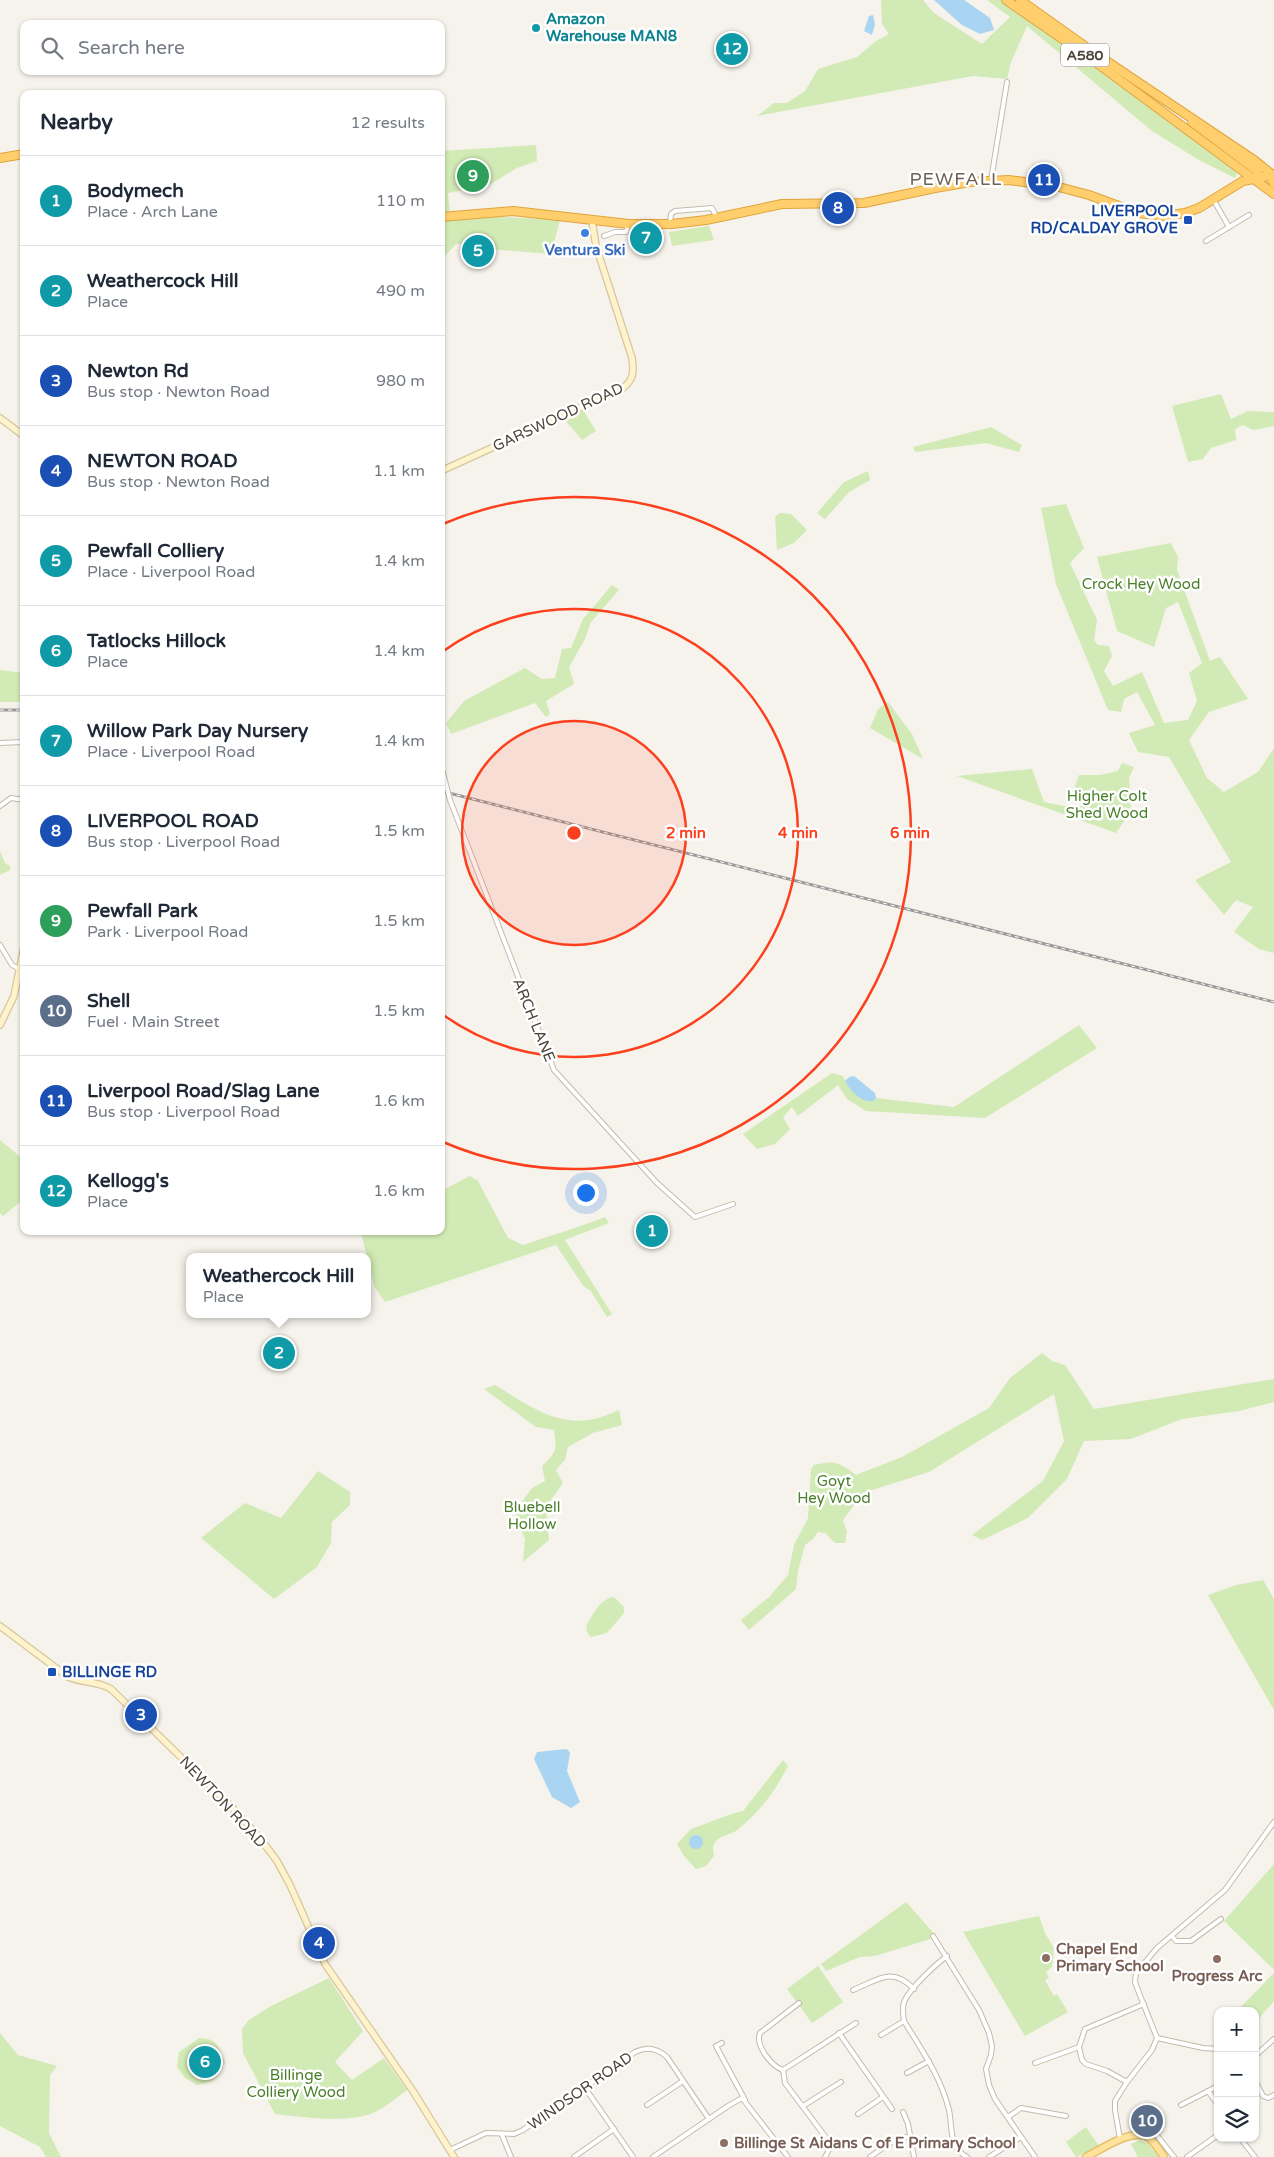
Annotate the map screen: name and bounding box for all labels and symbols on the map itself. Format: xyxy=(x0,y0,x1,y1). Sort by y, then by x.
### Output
place label: Amazon Warehouse MAN8 xyxy=(546,10,678,45)
marker: Amazon Warehouse MAN8 xyxy=(530,22,542,34)
pin: 12 xyxy=(716,30,748,68)
road number: A580 xyxy=(1061,44,1109,66)
pin: 9 xyxy=(457,157,489,195)
pin: 11 xyxy=(1028,161,1060,199)
district label: PEWFALL xyxy=(910,168,1002,190)
pin: 8 xyxy=(822,189,854,227)
place label: LIVERPOOL RD/CALDAY GROVE xyxy=(1031,202,1178,237)
marker: LIVERPOOL RD/CALDAY GROVE xyxy=(1182,214,1194,226)
pin: 7 xyxy=(630,219,662,257)
marker: Ventura Ski xyxy=(579,227,591,239)
pin: 5 xyxy=(462,232,494,270)
place label: Ventura Ski xyxy=(544,241,626,259)
street label: GARSWOOD ROAD xyxy=(490,379,626,455)
park label: Crock Hey Wood xyxy=(1082,575,1200,593)
park label: Higher Colt Shed Wood xyxy=(1066,787,1148,822)
centre of rings xyxy=(565,824,583,842)
text: 2 min xyxy=(666,824,706,842)
text: 4 min xyxy=(778,824,818,842)
text: 6 min xyxy=(890,824,930,842)
street label: ARCH LANE xyxy=(509,976,559,1064)
your location xyxy=(573,1180,599,1206)
pin: 1 xyxy=(636,1212,668,1250)
pin: 2 xyxy=(263,1334,295,1372)
park label: Goyt Hey Wood xyxy=(797,1472,871,1507)
park label: Bluebell Hollow xyxy=(503,1498,561,1533)
place label: BILLINGE RD xyxy=(62,1663,157,1681)
marker: BILLINGE RD xyxy=(46,1666,58,1678)
pin: 3 xyxy=(125,1696,157,1734)
street label: NEWTON ROAD xyxy=(176,1752,270,1852)
pin: 4 xyxy=(303,1924,335,1962)
place label: Chapel End Primary School xyxy=(1056,1940,1164,1976)
marker: Chapel End Primary School xyxy=(1040,1952,1052,1964)
marker: Progress Arc xyxy=(1211,1953,1223,1965)
place label: Progress Arc xyxy=(1172,1967,1263,1986)
pin: 6 xyxy=(189,2043,221,2081)
street label: WINDSOR ROAD xyxy=(524,2048,636,2134)
park label: Billinge Colliery Wood xyxy=(247,2066,345,2101)
pin: 10 xyxy=(1131,2102,1163,2140)
place label: Billinge St Aidans C of E Primary School xyxy=(734,2134,1016,2153)
marker: Billinge St Aidans C of E Primary School xyxy=(718,2137,730,2149)

